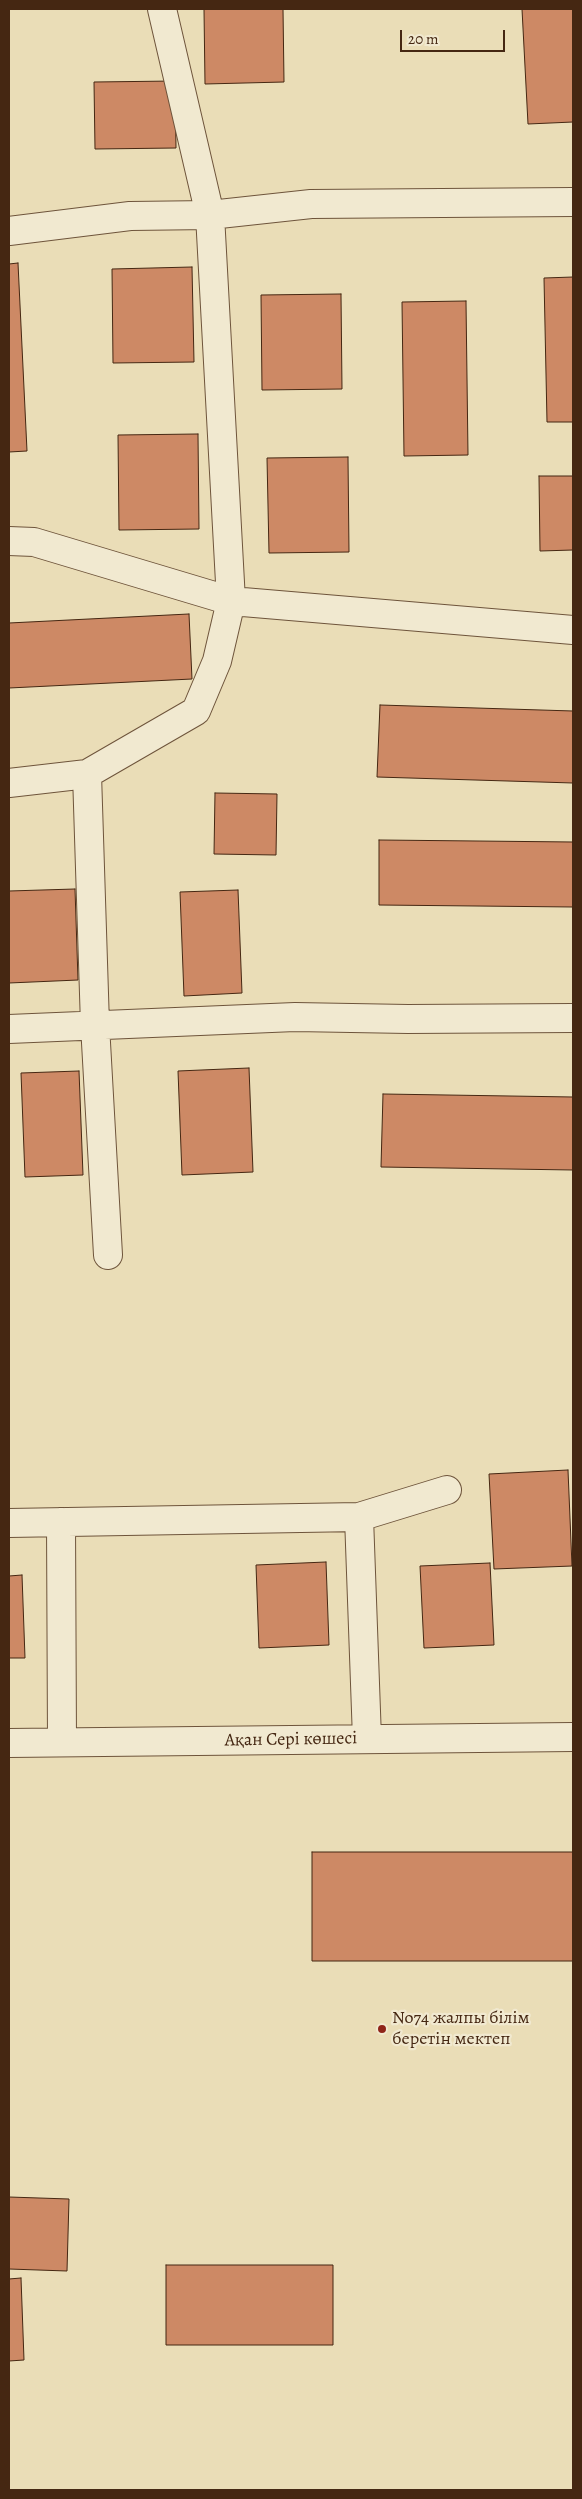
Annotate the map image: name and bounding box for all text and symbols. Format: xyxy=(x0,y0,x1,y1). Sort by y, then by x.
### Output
scale bar xyxy=(402,20,507,52)
text: 20 m xyxy=(408,29,439,49)
street label: Ақан Сері көшесі xyxy=(224,1728,358,1752)
place label: No74 жалпы білім беретін мектеп xyxy=(392,2008,530,2050)
marker: No74 жалпы білім беретін мектеп xyxy=(376,2023,388,2035)

